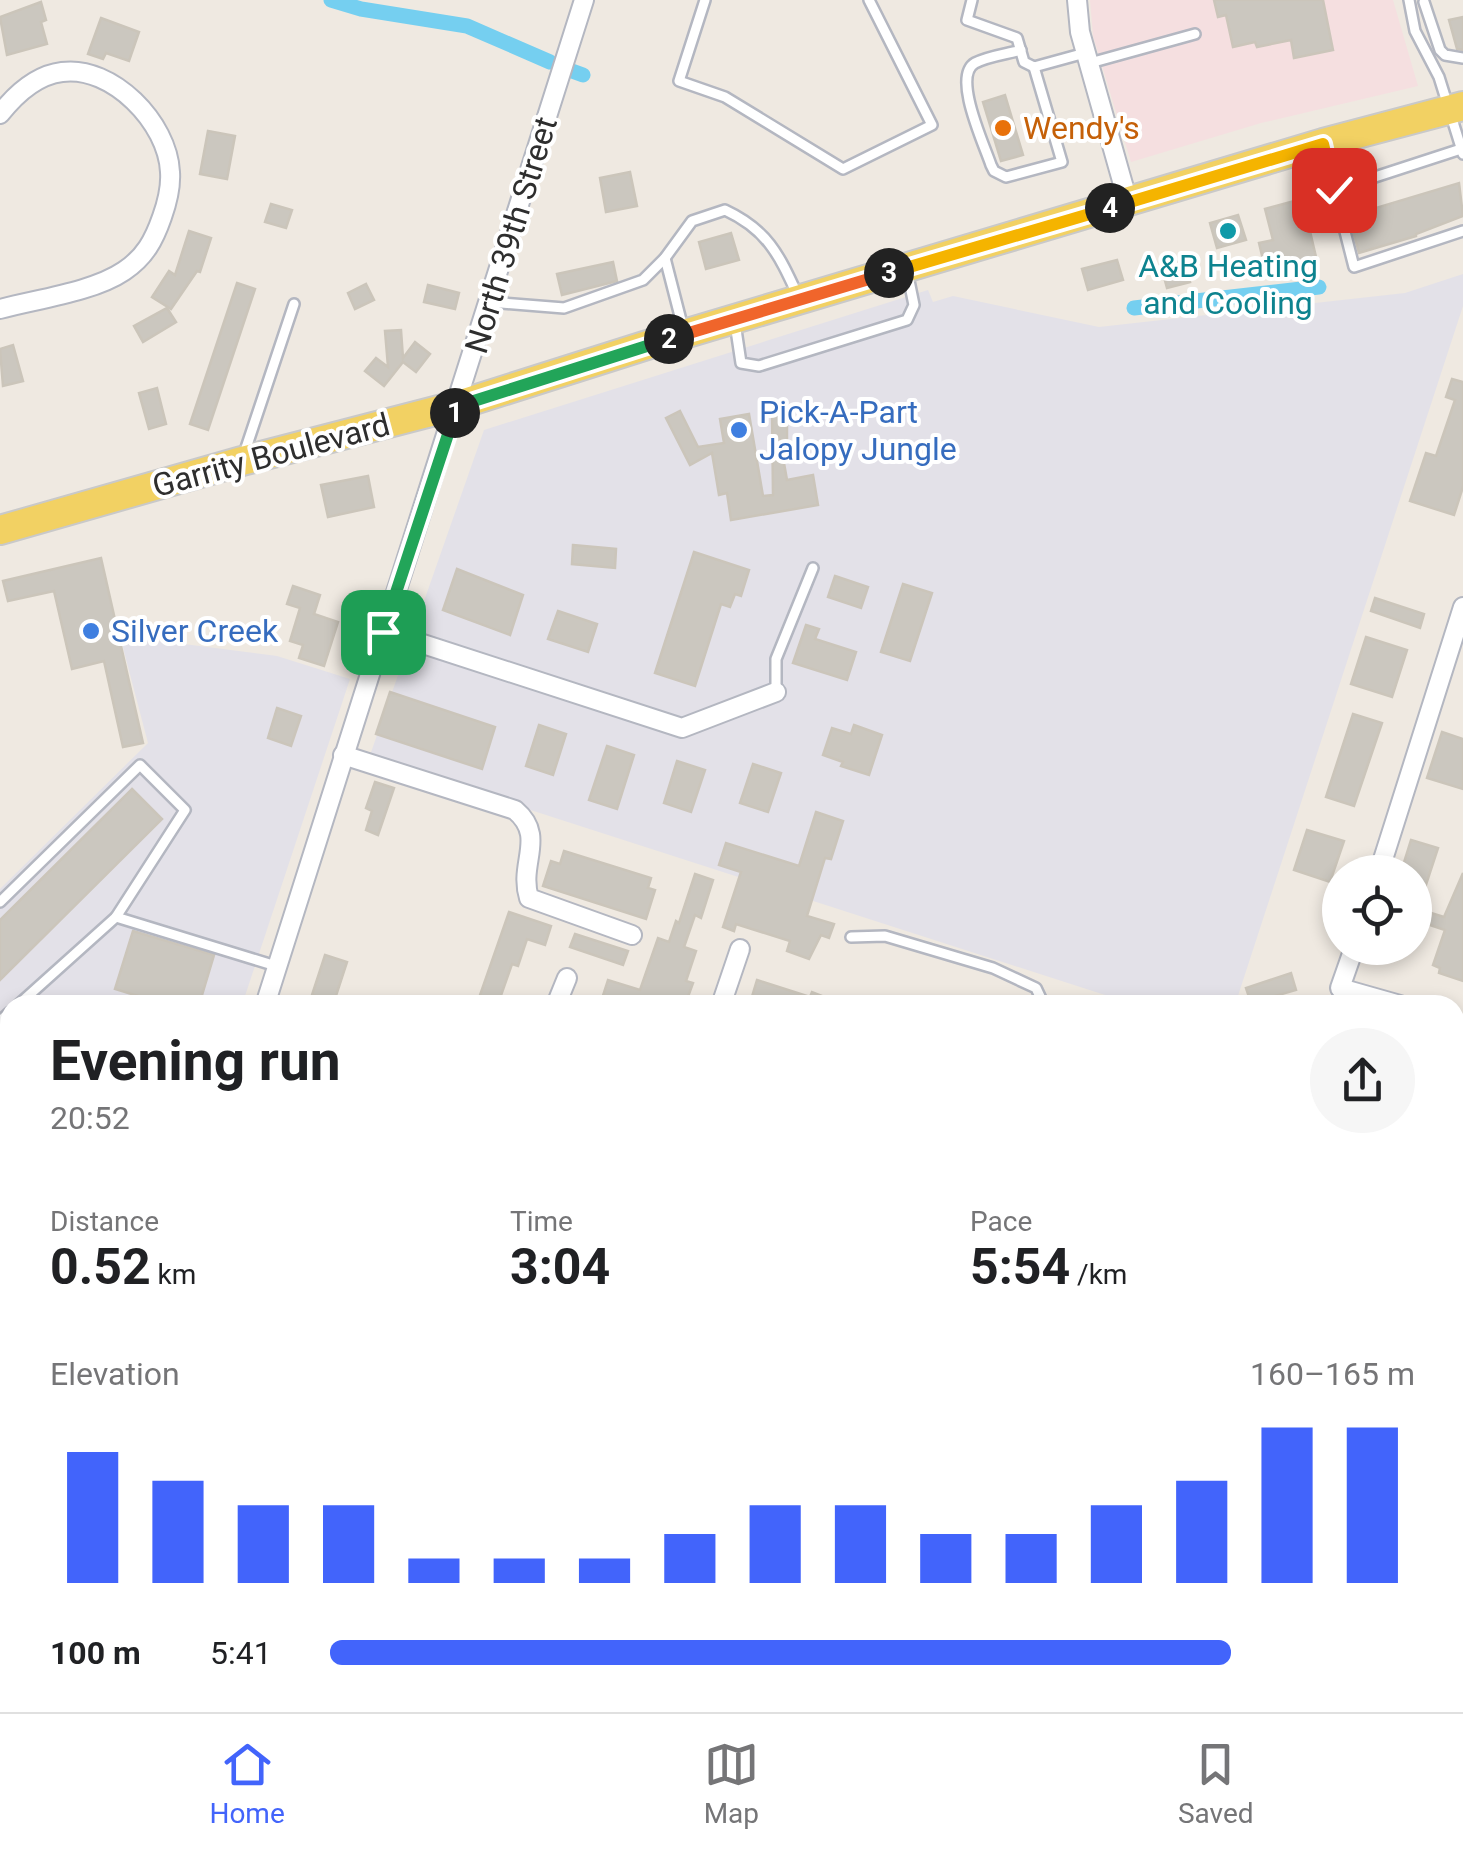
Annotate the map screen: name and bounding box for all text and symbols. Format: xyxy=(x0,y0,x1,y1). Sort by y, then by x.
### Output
place label: Wendy's xyxy=(1023,109,1140,147)
street label: North 39th Street xyxy=(457,112,565,358)
marker: Wendy's xyxy=(992,117,1014,139)
pin xyxy=(1292,148,1377,233)
icon: check xyxy=(1307,163,1362,218)
pin: 4 xyxy=(1085,183,1135,233)
text: 4 xyxy=(1102,191,1118,224)
marker: A&B Heating and Cooling xyxy=(1217,220,1239,242)
place label: A&B Heating and Cooling xyxy=(1138,247,1318,322)
pin: 3 xyxy=(864,248,914,298)
text: 3 xyxy=(881,256,897,289)
pin: 2 xyxy=(644,314,694,364)
text: 2 xyxy=(661,322,677,355)
pin: 1 xyxy=(430,388,480,438)
place label: Pick-A-Part Jalopy Jungle xyxy=(759,393,957,468)
text: 1 xyxy=(447,396,463,429)
street label: Garrity Boulevard xyxy=(148,405,394,505)
marker: Pick-A-Part Jalopy Jungle xyxy=(728,419,750,441)
pin xyxy=(341,590,426,675)
icon: arrive xyxy=(356,605,411,660)
place label: Silver Creek xyxy=(111,612,279,650)
marker: Silver Creek xyxy=(80,620,102,642)
map controls xyxy=(1322,855,1432,965)
button: locate xyxy=(1322,855,1432,965)
button: share xyxy=(1310,1028,1415,1133)
text: Evening run xyxy=(50,1029,341,1093)
text: 20:52 xyxy=(50,1099,130,1137)
text: Distance xyxy=(50,1205,159,1238)
text: Time xyxy=(510,1205,573,1238)
text: Pace xyxy=(970,1205,1032,1238)
text: 0.52 xyxy=(50,1238,151,1296)
text: 3:04 xyxy=(510,1238,610,1296)
text: 5:54 xyxy=(970,1238,1070,1296)
text: km xyxy=(151,1258,196,1291)
text: /km xyxy=(1070,1258,1127,1291)
text: Elevation xyxy=(50,1355,180,1393)
text: 160–165 m xyxy=(1250,1355,1415,1393)
text: 100 m xyxy=(50,1634,141,1672)
text: 5:41 xyxy=(210,1634,272,1672)
tab: Home xyxy=(209,1737,285,1830)
tab: Map xyxy=(704,1737,759,1830)
tab: Saved xyxy=(1178,1737,1254,1830)

